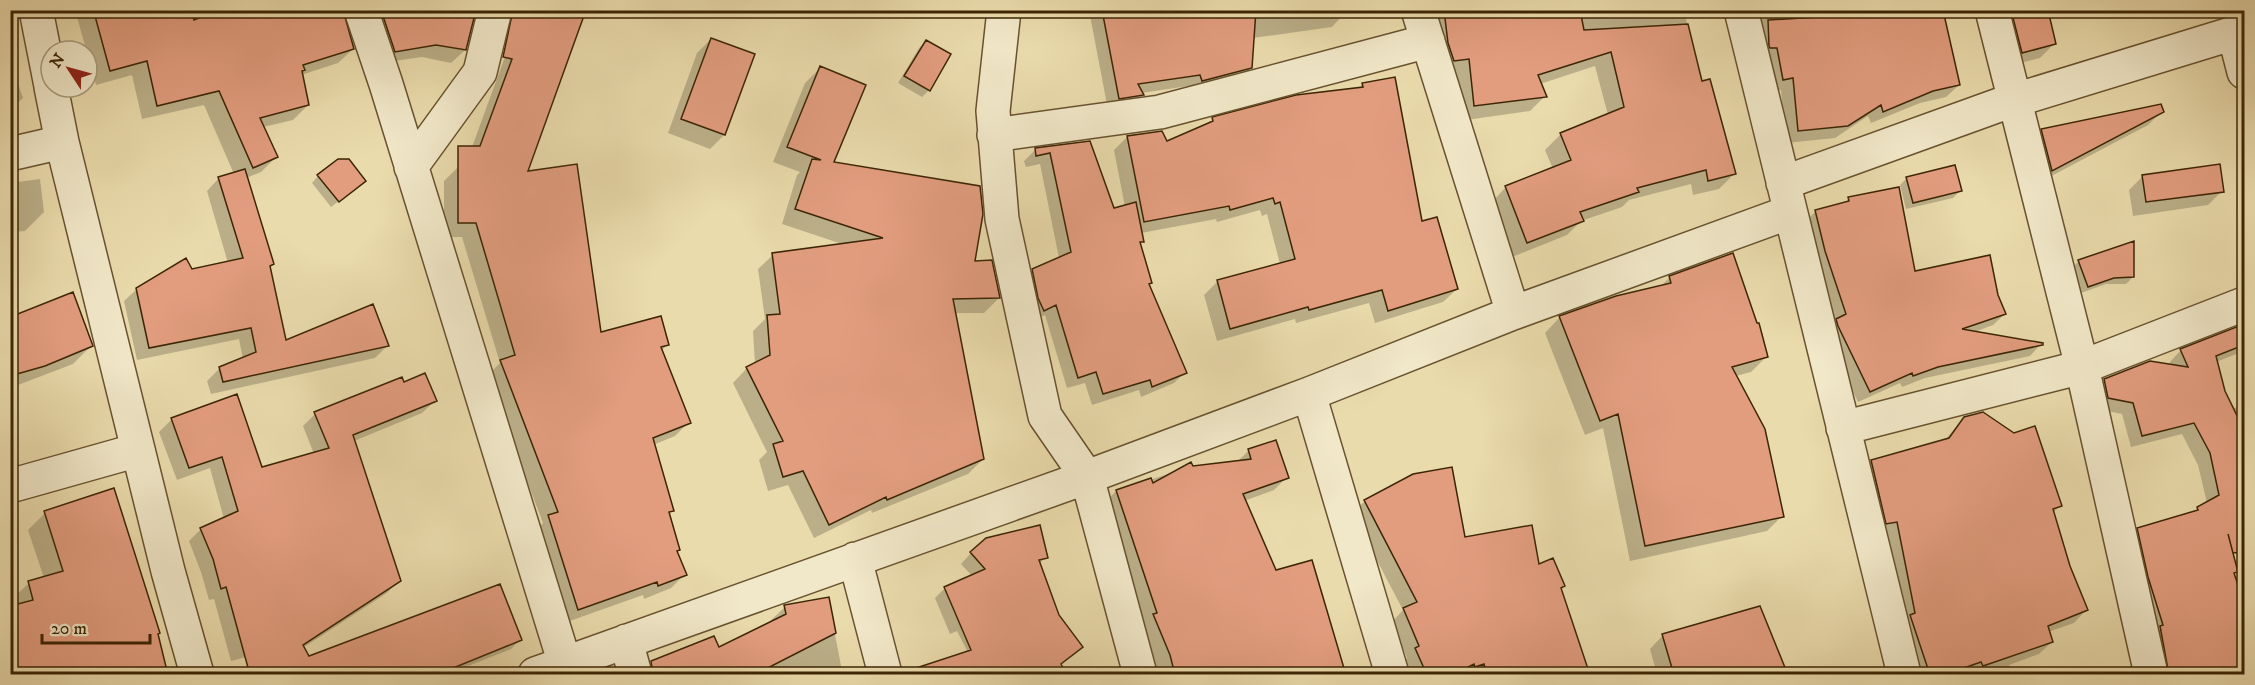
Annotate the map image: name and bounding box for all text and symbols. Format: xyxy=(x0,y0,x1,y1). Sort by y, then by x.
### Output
north arrow xyxy=(39,39,99,99)
text: N xyxy=(46,50,70,72)
scale bar xyxy=(42,607,150,645)
text: 20 m xyxy=(51,618,87,640)

